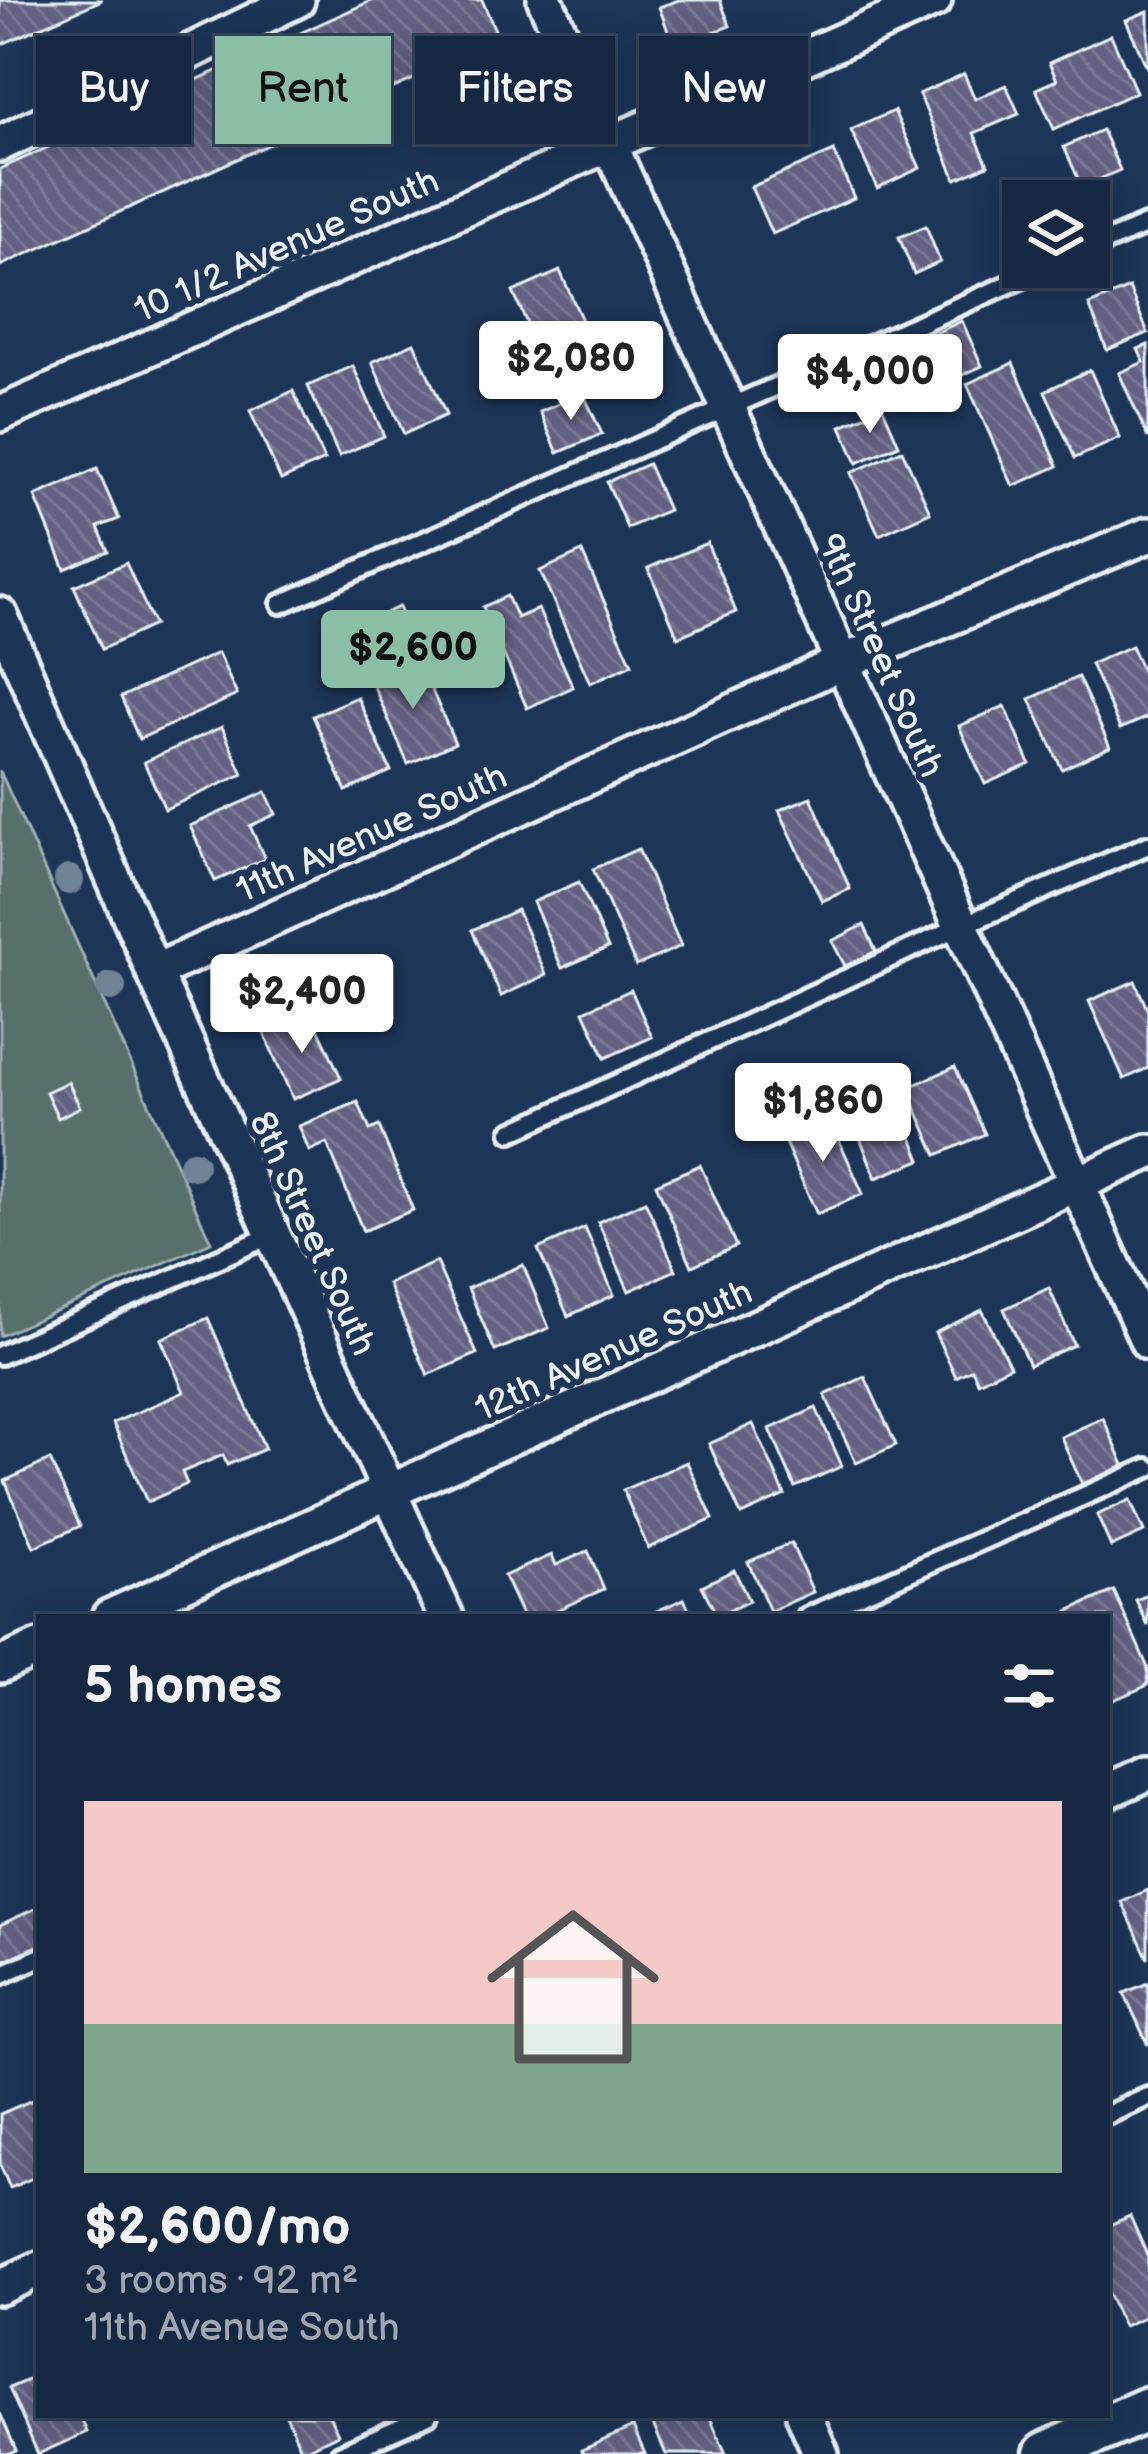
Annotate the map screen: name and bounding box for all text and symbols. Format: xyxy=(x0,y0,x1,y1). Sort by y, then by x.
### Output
chip: Buy xyxy=(36,36,191,144)
chip: Rent xyxy=(215,36,391,144)
chip: Filters xyxy=(415,36,615,144)
chip: New xyxy=(639,36,808,144)
street label: 10 1/2 Avenue South xyxy=(128,160,446,333)
map controls xyxy=(1002,180,1110,288)
button: layers xyxy=(1002,180,1110,288)
pin: $2,080 xyxy=(473,321,669,423)
pin: $4,000 xyxy=(772,334,968,436)
text: $2,080 xyxy=(506,336,636,383)
text: $4,000 xyxy=(805,349,935,396)
street label: 9th Street South xyxy=(807,528,953,784)
pin: $2,600 xyxy=(315,610,511,712)
text: $2,600 xyxy=(348,625,478,672)
street label: 11th Avenue South xyxy=(230,755,514,913)
pin: $2,400 xyxy=(204,954,400,1056)
text: $2,400 xyxy=(237,969,367,1016)
pin: $1,860 xyxy=(725,1063,921,1165)
text: $1,860 xyxy=(762,1078,884,1125)
street label: 8th Street South xyxy=(239,1106,385,1362)
street label: 12th Avenue South xyxy=(469,1271,759,1432)
icon: filters xyxy=(996,1653,1062,1719)
text: 5 homes xyxy=(84,1656,282,1717)
icon: home xyxy=(465,1879,681,2095)
text: $2,600/mo xyxy=(84,2197,350,2258)
text: 3 rooms · 92 m² xyxy=(84,2258,358,2305)
text: 11th Avenue South xyxy=(84,2305,400,2352)

